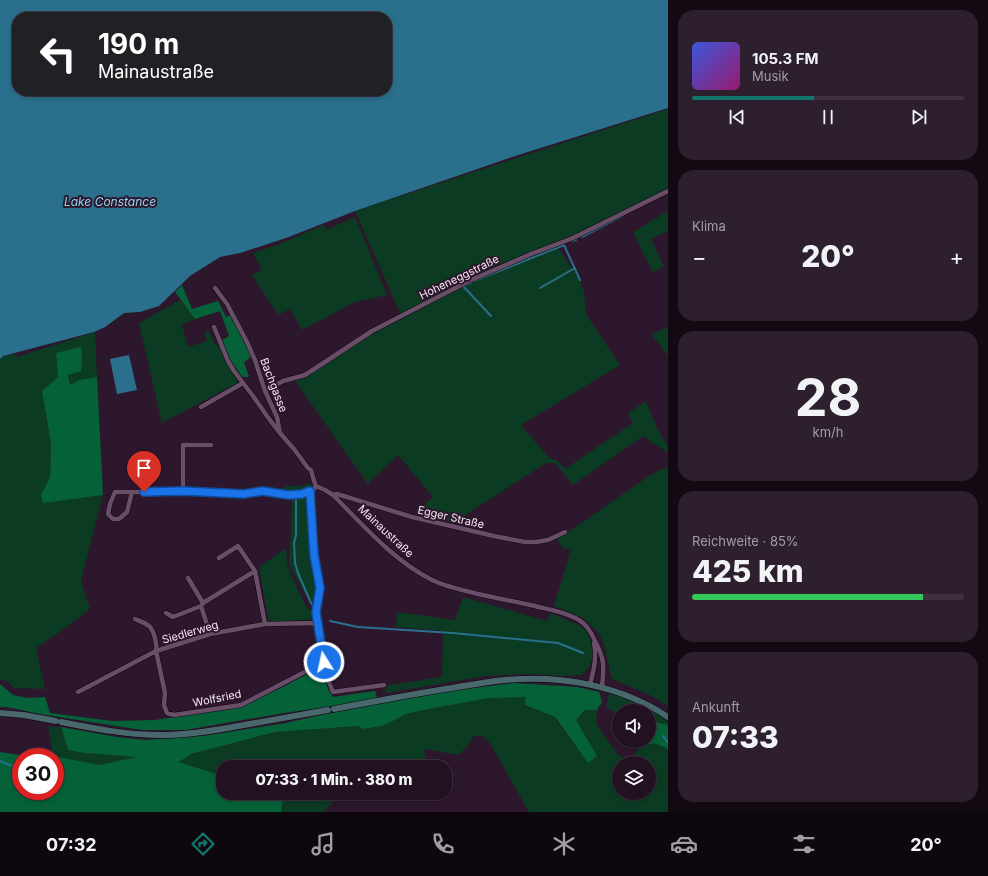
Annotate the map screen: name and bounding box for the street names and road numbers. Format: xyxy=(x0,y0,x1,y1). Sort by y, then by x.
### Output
street label: Hoheneggstraße xyxy=(417,252,501,302)
street label: Bachgasse xyxy=(257,356,291,414)
street label: Mainaustraße xyxy=(355,502,417,560)
street label: Egger Straße xyxy=(416,503,486,531)
street label: Siedlerweg xyxy=(160,617,220,647)
street label: Wolfsried xyxy=(191,686,243,710)

